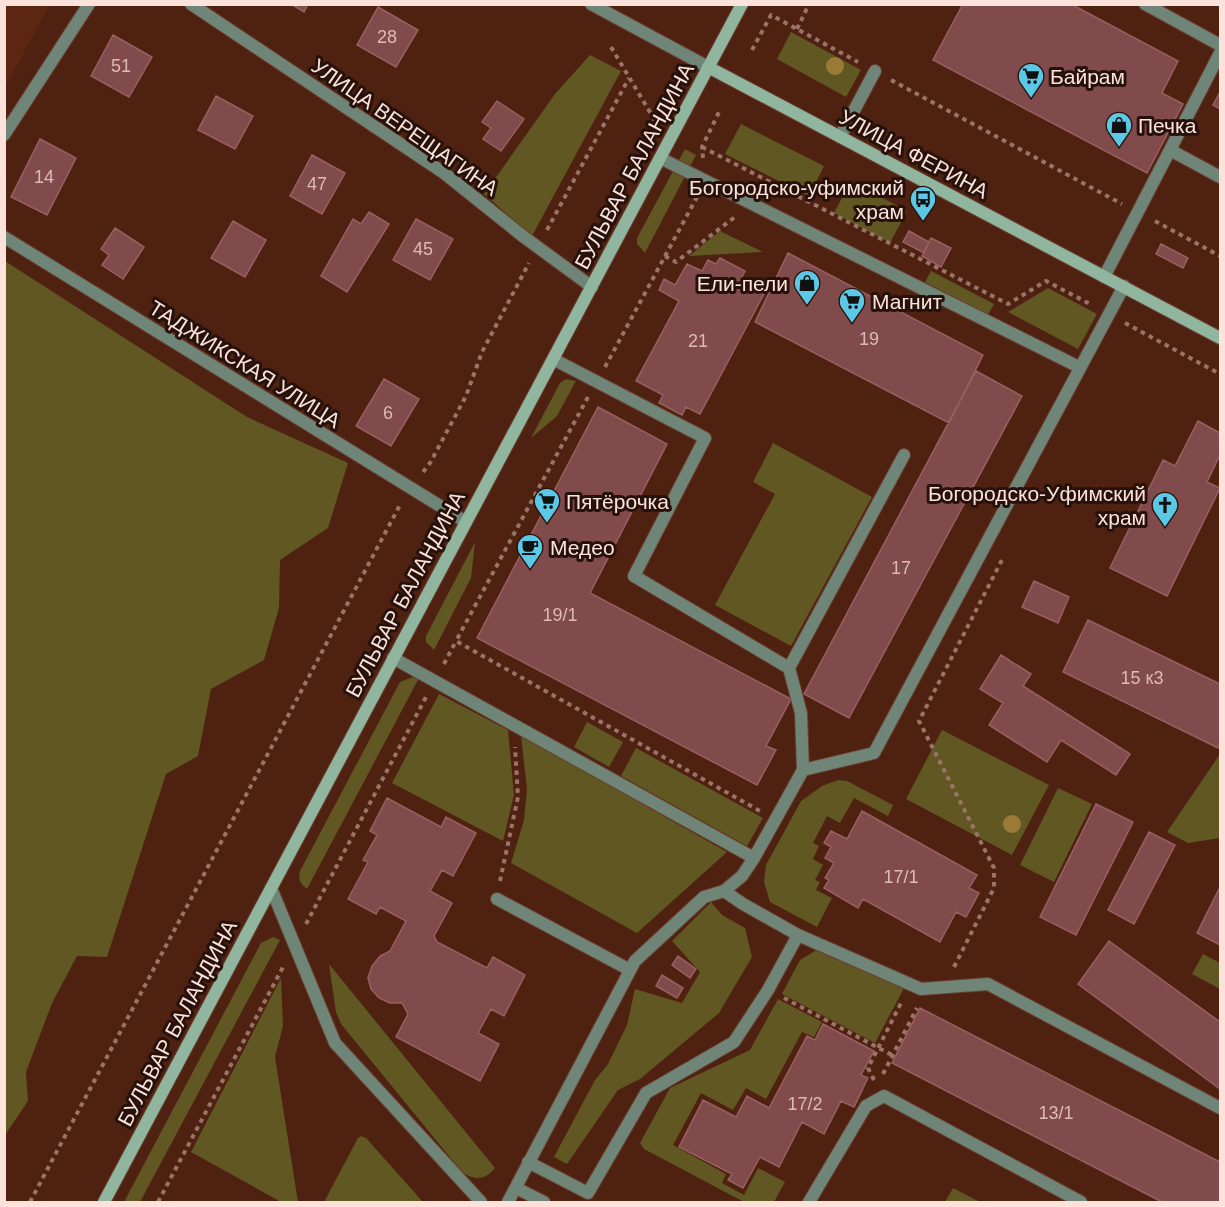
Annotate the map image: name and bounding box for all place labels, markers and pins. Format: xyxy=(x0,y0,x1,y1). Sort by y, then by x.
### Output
supermarket icon: Байрам xyxy=(1016,61,1046,99)
place label: Байрам xyxy=(1050,65,1125,88)
shop icon: Печка xyxy=(1104,110,1134,148)
place label: Печка xyxy=(1138,114,1197,137)
place label: Богородско-уфимский храм xyxy=(689,176,904,223)
bus stop icon: Богородско-уфимский храм xyxy=(908,184,938,222)
shop icon: Ели-пели xyxy=(792,268,822,306)
place label: Ели-пели xyxy=(697,272,788,295)
supermarket icon: Магнит xyxy=(837,286,867,324)
place label: Магнит xyxy=(872,290,942,313)
place label: Богородско-Уфимский храм xyxy=(928,482,1146,529)
supermarket icon: Пятёрочка xyxy=(532,486,562,524)
place label: Пятёрочка xyxy=(566,490,669,513)
church icon: Богородско-Уфимский храм xyxy=(1150,490,1180,528)
cafe icon: Медео xyxy=(515,532,545,570)
place label: Медео xyxy=(550,536,615,559)

